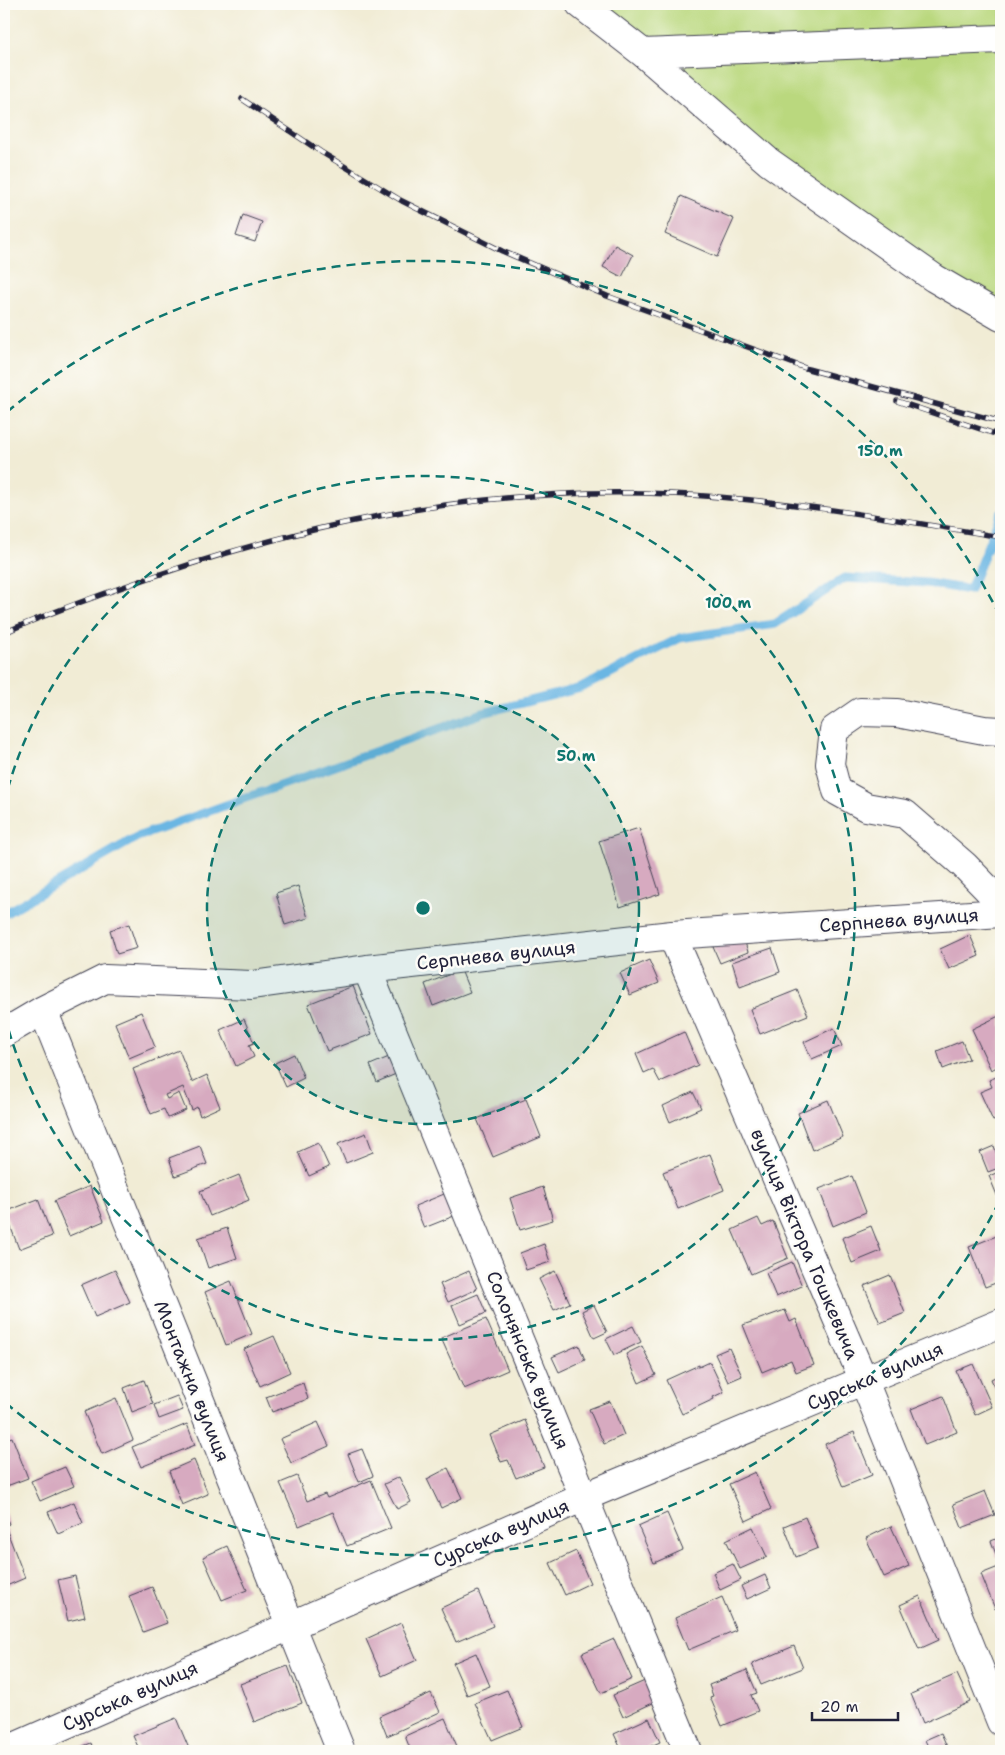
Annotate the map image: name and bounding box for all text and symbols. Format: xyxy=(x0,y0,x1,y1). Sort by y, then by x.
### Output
text: 150 m xyxy=(857,441,903,461)
text: 100 m xyxy=(705,593,751,613)
text: 50 m xyxy=(557,746,596,766)
centre of rings xyxy=(414,899,432,917)
street label: Серпнева вулиця xyxy=(818,902,980,938)
street label: Серпнева вулиця xyxy=(415,934,577,976)
street label: вулиця Віктора Гошкевича xyxy=(745,1125,865,1364)
street label: Солонянська вулиця xyxy=(481,1267,575,1453)
street label: Монтажна вулиця xyxy=(148,1297,236,1465)
street label: Сурська вулиця xyxy=(803,1336,947,1416)
street label: Сурська вулиця xyxy=(429,1493,573,1573)
street label: Сурська вулиця xyxy=(58,1655,202,1737)
scale bar xyxy=(812,1690,899,1722)
text: 20 m xyxy=(820,1697,859,1717)

